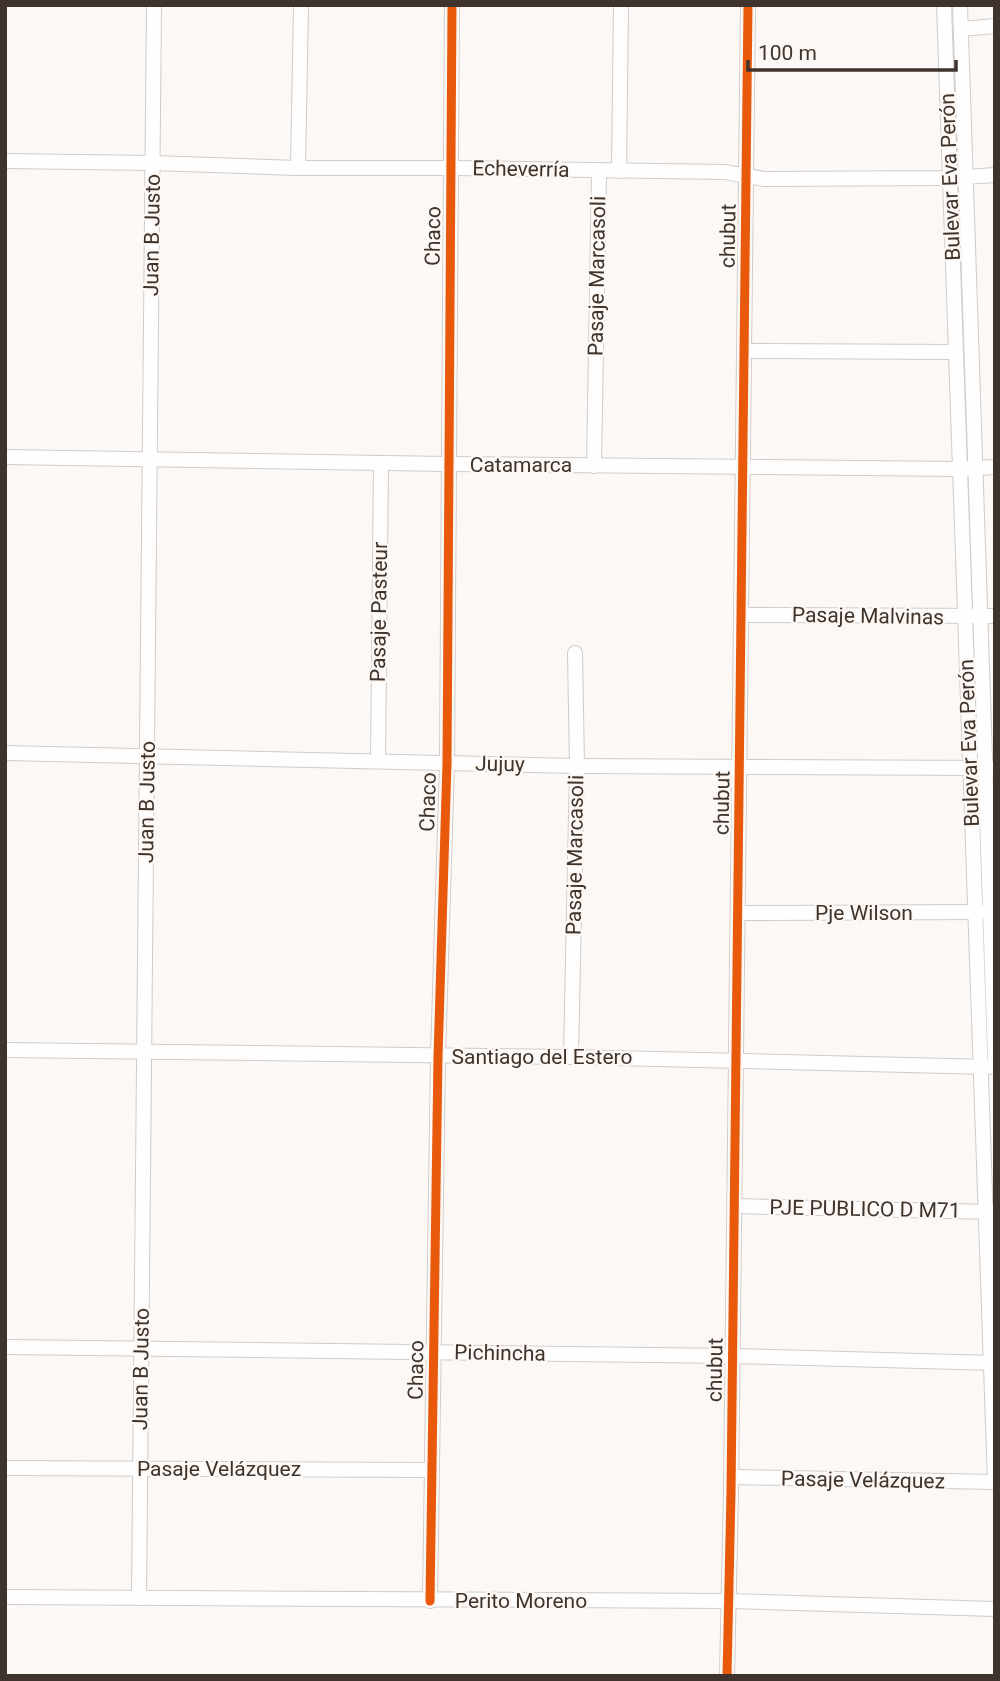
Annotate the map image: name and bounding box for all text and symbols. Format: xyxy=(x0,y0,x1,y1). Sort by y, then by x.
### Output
scale bar xyxy=(748,28,956,72)
text: 100 m xyxy=(758,41,817,65)
street label: Bulevar Eva Perón xyxy=(935,93,965,261)
street label: Echeverría xyxy=(472,156,570,182)
street label: Juan B Justo xyxy=(139,174,165,296)
street label: Pasaje Marcasoli xyxy=(584,196,610,356)
street label: chubut xyxy=(715,203,741,268)
street label: Chaco xyxy=(420,206,446,266)
street label: Catamarca xyxy=(470,453,572,477)
street label: Pasaje Pasteur xyxy=(366,542,392,682)
street label: Pasaje Malvinas xyxy=(792,603,944,629)
street label: Bulevar Eva Perón xyxy=(954,659,984,827)
street label: Juan B Justo xyxy=(134,741,160,863)
street label: Jujuy xyxy=(475,752,525,776)
street label: chubut xyxy=(709,770,735,835)
street label: Chaco xyxy=(415,772,441,832)
street label: Pasaje Marcasoli xyxy=(562,775,588,935)
street label: Pje Wilson xyxy=(815,901,913,925)
street label: Santiago del Estero xyxy=(452,1045,632,1069)
street label: PJE PUBLICO D M71 xyxy=(769,1195,961,1223)
street label: Juan B Justo xyxy=(128,1308,154,1430)
street label: chubut xyxy=(702,1337,728,1402)
street label: Chaco xyxy=(403,1340,429,1400)
street label: Pichincha xyxy=(454,1340,546,1366)
street label: Pasaje Velázquez xyxy=(137,1457,301,1481)
street label: Pasaje Velázquez xyxy=(781,1467,945,1493)
street label: Perito Moreno xyxy=(455,1589,587,1613)

